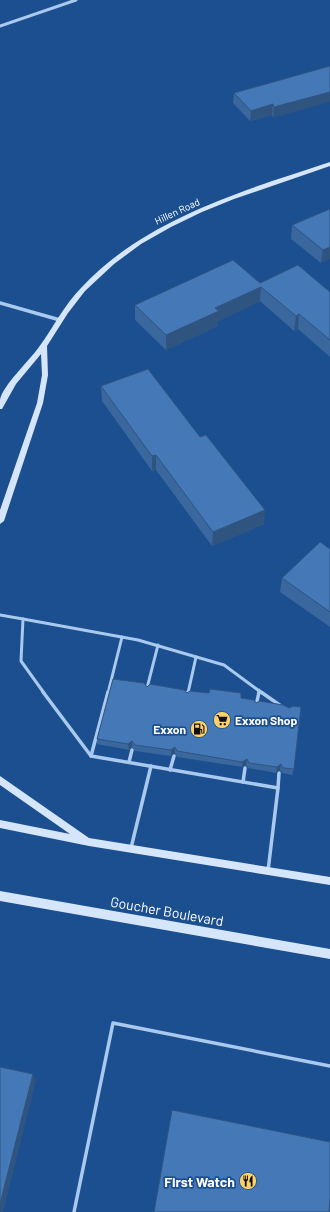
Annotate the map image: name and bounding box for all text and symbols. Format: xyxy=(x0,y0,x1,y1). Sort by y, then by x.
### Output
street label: Hillen Road xyxy=(152,195,202,227)
supermarket icon: Exxon Shop xyxy=(212,710,232,730)
place label: Exxon Shop xyxy=(235,713,297,727)
fuel station icon: Exxon xyxy=(189,719,209,739)
place label: Exxon xyxy=(153,722,186,736)
street label: Goucher Boulevard xyxy=(109,893,225,929)
restaurant icon: First Watch xyxy=(238,1171,258,1191)
place label: First Watch xyxy=(164,1173,235,1190)

